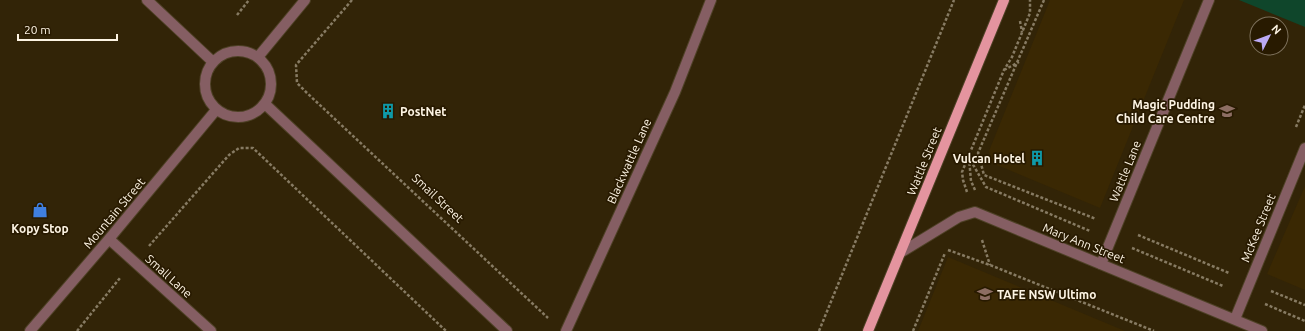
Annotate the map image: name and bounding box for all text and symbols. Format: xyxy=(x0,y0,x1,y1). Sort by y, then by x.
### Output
scale bar xyxy=(18,16,117,42)
north arrow xyxy=(1249,16,1289,56)
text: N xyxy=(1269,22,1284,36)
text: 20 m xyxy=(24,23,51,36)
place label: Magic Pudding Child Care Centre xyxy=(1116,98,1215,125)
building icon: PostNet xyxy=(379,102,397,120)
school or university icon: Magic Pudding Child Care Centre xyxy=(1218,102,1236,120)
place label: PostNet xyxy=(400,105,447,118)
street label: Blackwattle Lane xyxy=(604,116,654,206)
street label: Wattle Street xyxy=(904,125,944,197)
street label: Wattle Lane xyxy=(1107,139,1143,203)
building icon: Vulcan Hotel xyxy=(1028,149,1046,167)
place label: Vulcan Hotel xyxy=(953,152,1025,165)
street label: Smail Street xyxy=(410,171,466,225)
street label: Mountain Street xyxy=(81,175,147,251)
street label: McKee Street xyxy=(1238,192,1278,264)
shop icon: Kopy Stop xyxy=(31,201,49,219)
street label: Mary Ann Street xyxy=(1041,221,1127,266)
place label: Kopy Stop xyxy=(11,222,69,235)
street label: Small Lane xyxy=(143,252,195,300)
school or university icon: TAFE NSW Ultimo xyxy=(976,285,994,303)
place label: TAFE NSW Ultimo xyxy=(997,288,1096,301)

